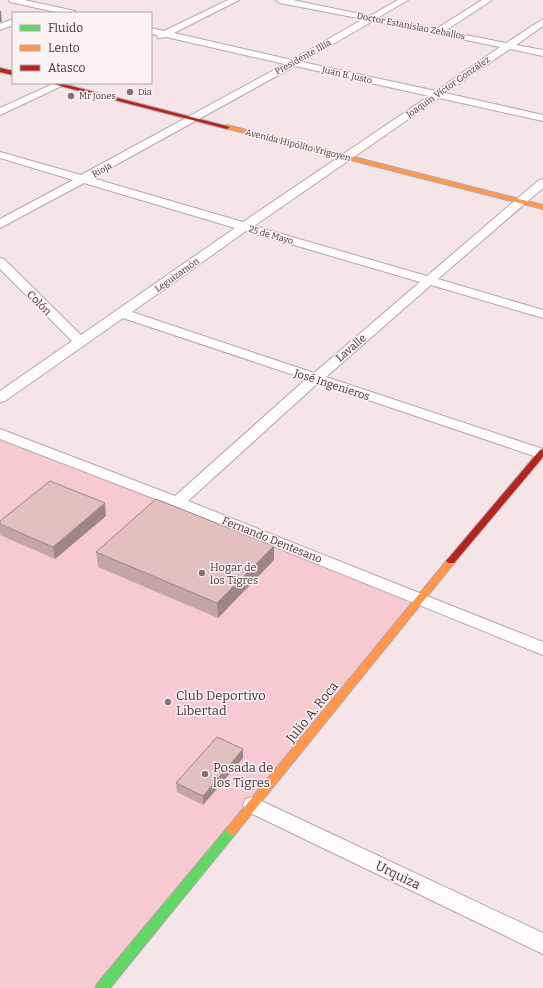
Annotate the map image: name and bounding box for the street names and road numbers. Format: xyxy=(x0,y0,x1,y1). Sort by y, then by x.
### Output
street label: Doctor Estanislao Zeballos xyxy=(356,11,466,41)
street label: Presidente Illia xyxy=(273,37,333,77)
street label: Joaquín Víctor González xyxy=(403,54,492,120)
street label: Juan B. Justo xyxy=(320,64,373,86)
street label: Avenida Hipólito Yrigoyen xyxy=(244,127,352,163)
street label: Rioja xyxy=(90,161,114,179)
street label: 25 de Mayo xyxy=(248,224,294,246)
street label: Leguizamón xyxy=(153,256,201,294)
street label: Colón xyxy=(24,288,54,318)
street label: Lavalle xyxy=(333,331,369,365)
street label: José Ingenieros xyxy=(292,366,371,403)
street label: Fernando Dentesano xyxy=(220,514,324,566)
street label: Julio A. Roca xyxy=(282,679,341,746)
street label: Urquiza xyxy=(373,858,423,892)

